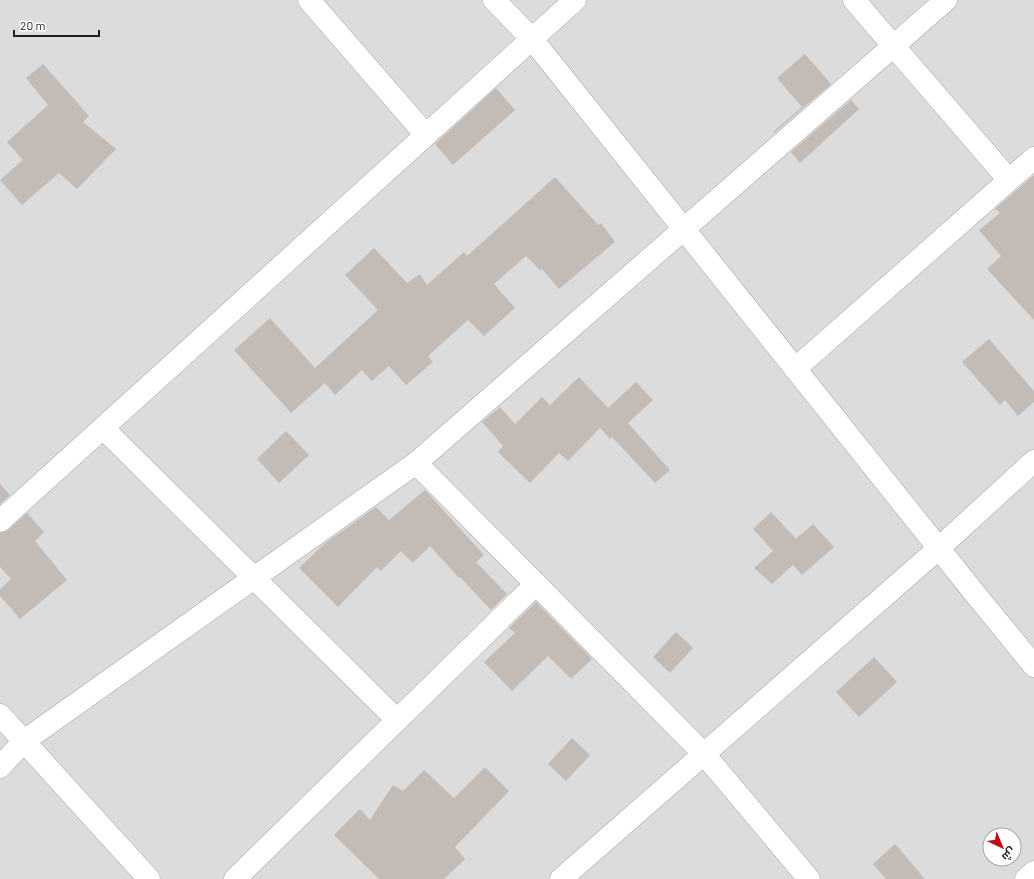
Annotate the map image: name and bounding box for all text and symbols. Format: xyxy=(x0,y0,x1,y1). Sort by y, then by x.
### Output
scale bar xyxy=(14,12,99,38)
text: 20 m xyxy=(20,18,46,32)
north arrow xyxy=(982,827,1022,867)
text: ش xyxy=(999,844,1019,864)

